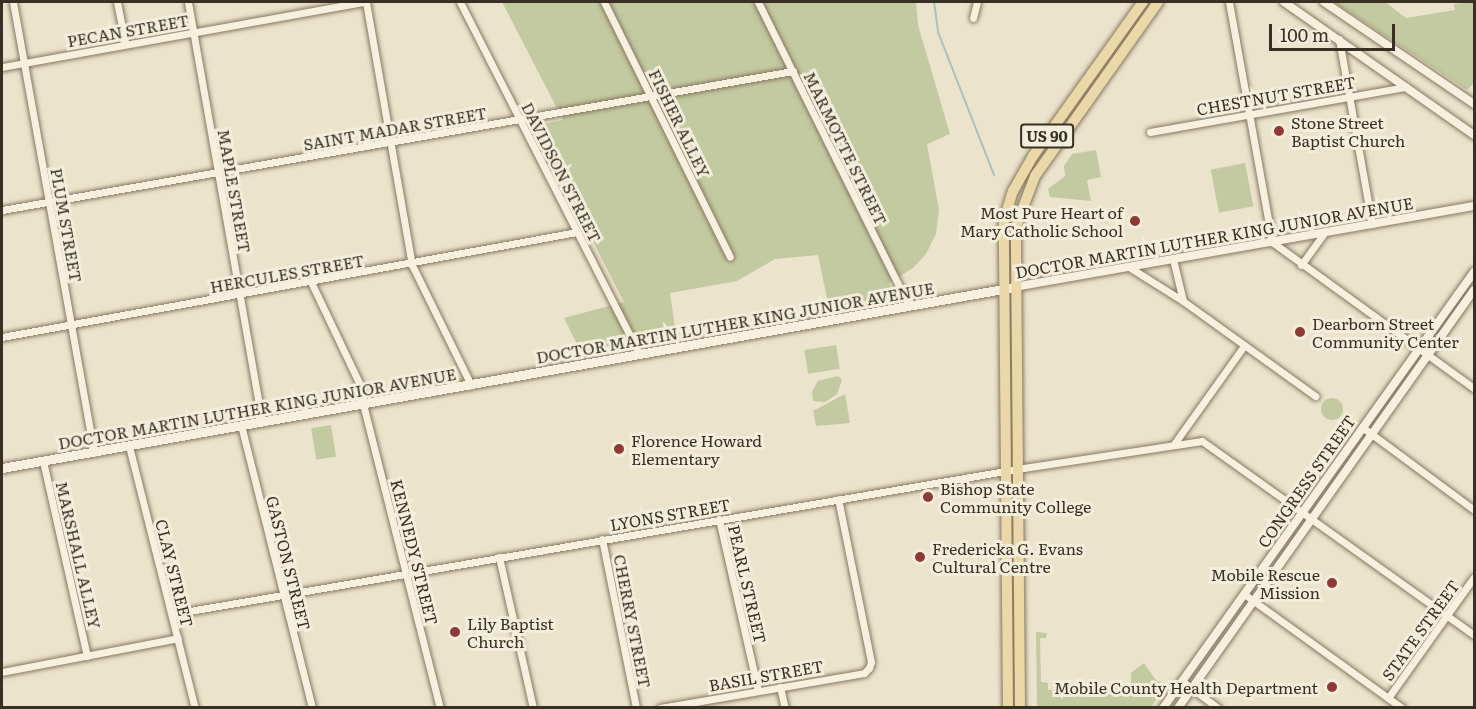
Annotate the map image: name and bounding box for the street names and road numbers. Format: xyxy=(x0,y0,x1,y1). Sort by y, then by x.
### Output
street label: PECAN STREET xyxy=(66,10,190,50)
street label: FISHER ALLEY xyxy=(646,66,714,180)
street label: MARMOTTE STREET xyxy=(801,68,891,228)
street label: CHESTNUT STREET xyxy=(1195,72,1357,118)
street label: DAVIDSON STREET xyxy=(518,99,606,245)
street label: SAINT MADAR STREET xyxy=(302,102,488,154)
road number: US 90 xyxy=(1020,124,1074,148)
street label: MAPLE STREET xyxy=(215,128,255,254)
street label: PLUM STREET xyxy=(48,166,86,284)
street label: DOCTOR MARTIN LUTHER KING JUNIOR AVENUE xyxy=(1014,192,1414,282)
street label: HERCULES STREET xyxy=(208,250,366,296)
street label: DOCTOR MARTIN LUTHER KING JUNIOR AVENUE xyxy=(535,277,935,367)
street label: DOCTOR MARTIN LUTHER KING JUNIOR AVENUE xyxy=(57,363,457,453)
street label: CONGRESS STREET xyxy=(1253,411,1359,551)
street label: KENNEDY STREET xyxy=(388,477,442,627)
street label: MARSHALL ALLEY xyxy=(53,479,105,631)
street label: GASTON STREET xyxy=(263,494,315,632)
street label: LYONS STREET xyxy=(608,494,732,534)
street label: CLAY STREET xyxy=(152,517,198,629)
street label: PEARL STREET xyxy=(725,523,771,645)
street label: CHERRY STREET xyxy=(611,553,655,689)
street label: STATE STREET xyxy=(1377,576,1463,684)
street label: BASIL STREET xyxy=(707,655,825,695)

